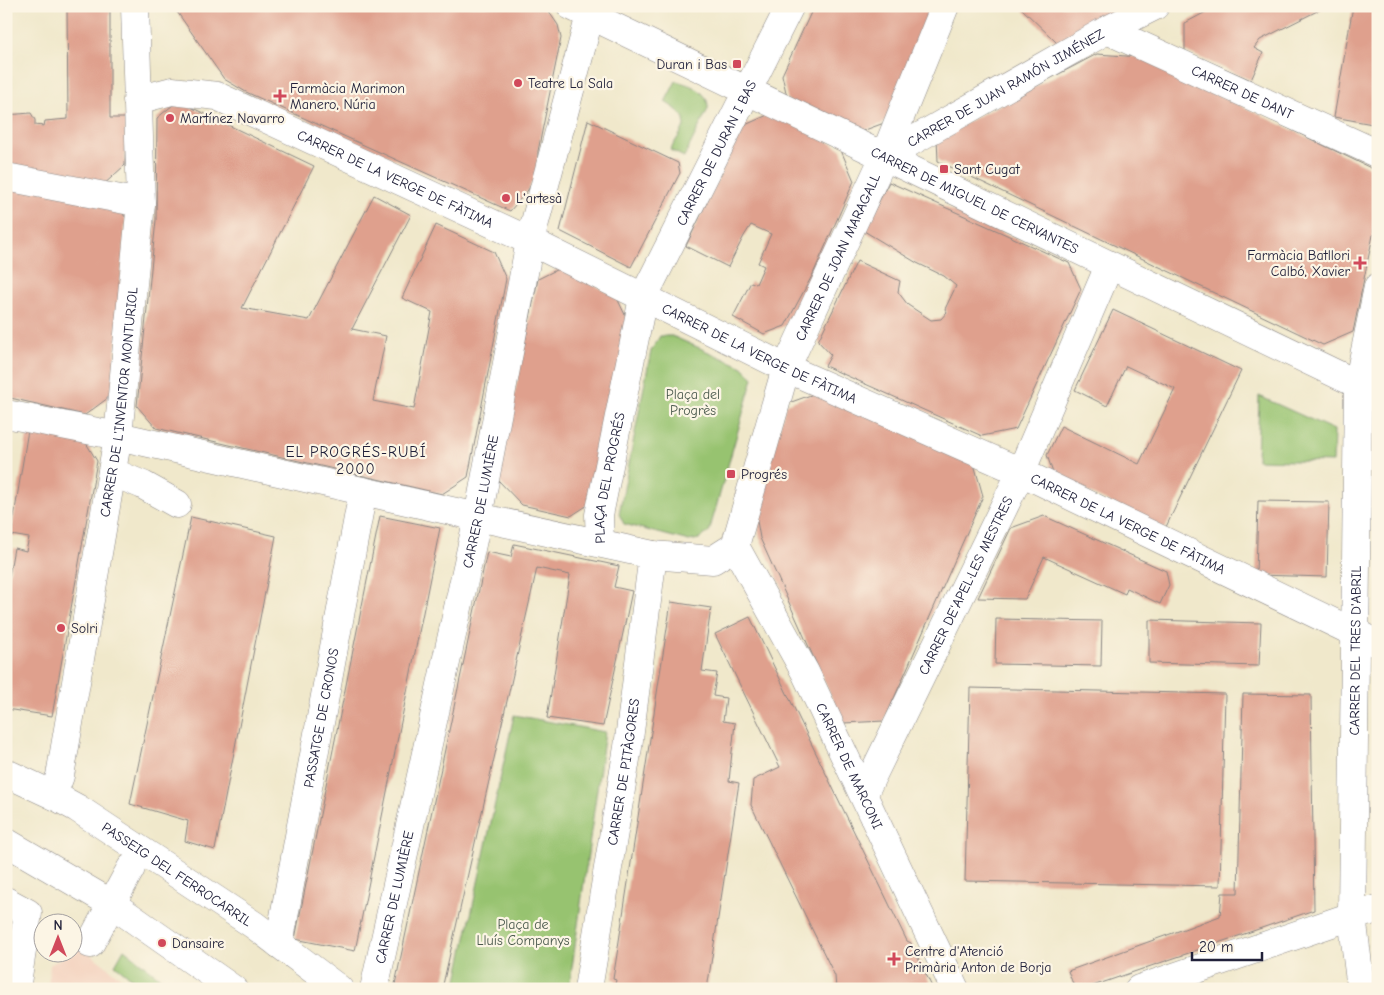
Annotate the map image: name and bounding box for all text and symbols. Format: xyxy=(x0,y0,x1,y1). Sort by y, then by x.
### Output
street label: CARRER DE JUAN RAMÓN JIMÉNEZ xyxy=(904,25,1107,150)
place label: Duran i Bas xyxy=(657,56,727,73)
marker: Duran i Bas xyxy=(731,58,743,70)
street label: CARRER DE DANT xyxy=(1189,61,1297,123)
place label: Teatre La Sala xyxy=(528,75,613,92)
marker: Teatre La Sala xyxy=(512,77,524,89)
street label: CARRER DE DURAN I BAS xyxy=(672,77,760,228)
place label: Farmàcia Marimon Manero, Núria xyxy=(290,80,405,113)
marker: Farmàcia Marimon Manero, Núria xyxy=(274,90,286,102)
place label: Martínez Navarro xyxy=(180,110,285,127)
marker: Martínez Navarro xyxy=(164,112,176,124)
street label: CARRER DE LA VERGE DE FÀTIMA xyxy=(295,126,496,231)
street label: CARRER DE MIGUEL DE CERVANTES xyxy=(868,143,1082,257)
place label: Sant Cugat xyxy=(954,161,1021,178)
marker: Sant Cugat xyxy=(938,163,950,175)
street label: CARRER DE JOAN MARAGALL xyxy=(791,171,884,344)
place label: L'artesà xyxy=(516,190,562,207)
marker: L'artesà xyxy=(500,192,512,204)
place label: Farmàcia Batllori Calbó, Xavier xyxy=(1247,247,1350,280)
marker: Farmàcia Batllori Calbó, Xavier xyxy=(1354,257,1366,269)
street label: CARRER DE L'INVENTOR MONTURIOL xyxy=(96,286,141,518)
street label: CARRER DE LA VERGE DE FÀTIMA xyxy=(659,299,860,407)
park label: Plaça del Progrès xyxy=(666,386,720,419)
street label: PLAÇA DEL PROGRÉS xyxy=(590,411,628,544)
street label: CARRER DE LUMIÈRE xyxy=(458,433,502,570)
district label: EL PROGRÉS-RUBÍ 2000 xyxy=(285,442,427,478)
place label: Progrés xyxy=(741,466,787,483)
marker: Progrés xyxy=(725,468,737,480)
street label: CARRER DE LA VERGE DE FÀTIMA xyxy=(1028,469,1228,578)
street label: CARRER DE'APEL·LES MESTRES xyxy=(915,493,1016,678)
street label: CARRER DEL TRES D'ABRIL xyxy=(1346,566,1364,736)
place label: Solri xyxy=(71,620,98,637)
marker: Solri xyxy=(55,622,67,634)
street label: PASSATGE DE CRONOS xyxy=(300,646,342,789)
street label: CARRER DE PITÀGORES xyxy=(603,697,643,847)
street label: CARRER DE MARCONI xyxy=(812,700,887,832)
street label: PASSEIG DEL FERROCARRIL xyxy=(99,818,255,930)
street label: CARRER DE LUMIÈRE xyxy=(371,829,417,965)
north arrow xyxy=(32,912,82,962)
park label: Plaça de Lluís Companys xyxy=(477,916,570,949)
text: N xyxy=(53,917,63,934)
scale bar xyxy=(1192,930,1262,962)
place label: Dansaire xyxy=(172,935,224,952)
marker: Dansaire xyxy=(156,937,168,949)
text: 20 m xyxy=(1199,938,1233,956)
place label: Centre d'Atenció Primària Anton de Borja xyxy=(905,943,1052,976)
marker: Centre d'Atenció Primària Anton de Borja xyxy=(887,952,901,966)

